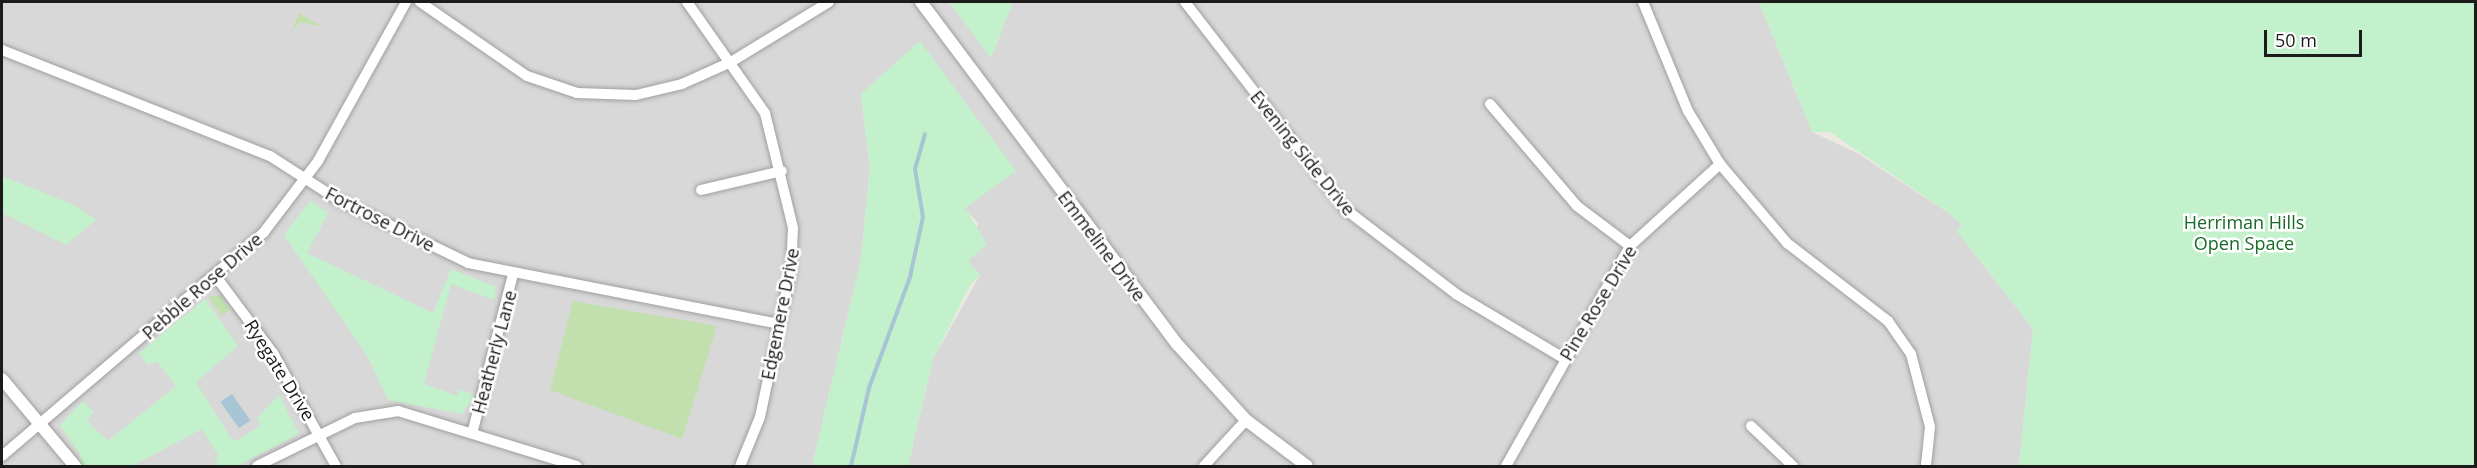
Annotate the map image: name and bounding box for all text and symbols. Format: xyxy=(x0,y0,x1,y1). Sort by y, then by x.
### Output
scale bar xyxy=(2267,18,2364,56)
text: 50 m xyxy=(2275,28,2317,52)
street label: Evening Side Drive xyxy=(1246,86,1360,220)
street label: Fortrose Drive xyxy=(322,182,438,256)
street label: Emmeline Drive xyxy=(1054,187,1150,305)
park label: Herriman Hills Open Space xyxy=(2184,212,2304,254)
street label: Pebble Rose Drive xyxy=(138,228,266,344)
street label: Pine Rose Drive xyxy=(1555,241,1641,365)
street label: Edgemere Drive xyxy=(757,246,803,382)
street label: Heatherly Lane xyxy=(467,288,521,416)
street label: Ryegate Drive xyxy=(240,315,320,425)

